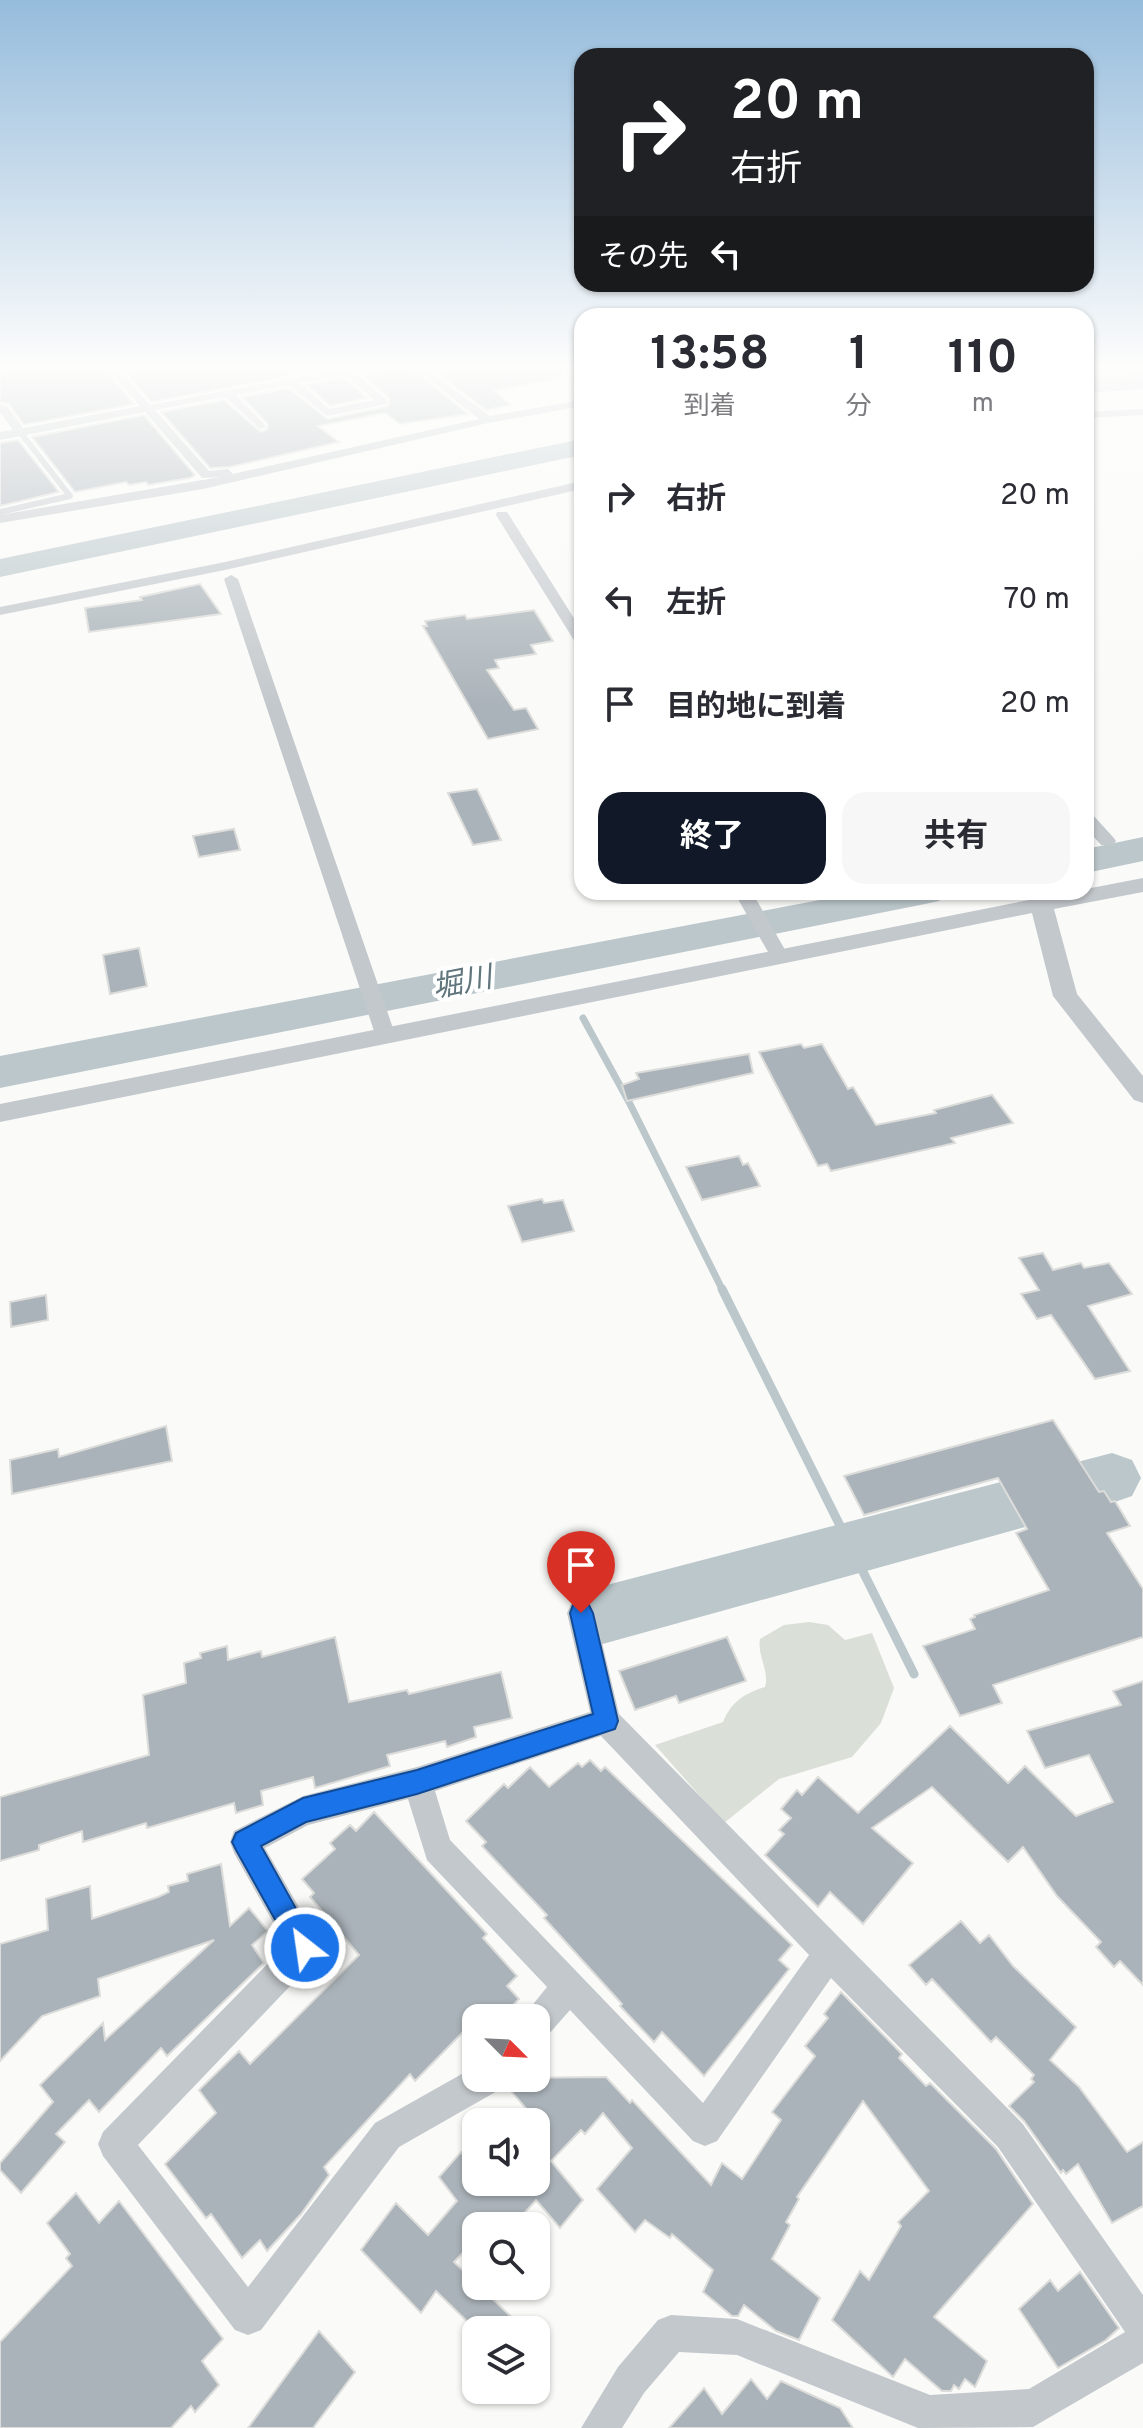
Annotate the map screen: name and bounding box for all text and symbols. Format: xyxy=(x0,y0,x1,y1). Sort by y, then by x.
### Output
text: 20 m xyxy=(730,69,864,139)
icon: right xyxy=(598,80,702,184)
text: 右折 xyxy=(730,148,802,194)
icon: left xyxy=(704,232,748,276)
text: その先 xyxy=(598,240,688,277)
text: 13:58 xyxy=(650,326,769,386)
text: 1 xyxy=(849,326,868,386)
text: 110 xyxy=(948,330,1018,390)
text: m xyxy=(972,388,994,421)
text: 到着 xyxy=(684,391,736,424)
text: 分 xyxy=(846,391,872,424)
icon: right xyxy=(598,474,642,518)
text: 20 m xyxy=(1000,478,1070,515)
text: 右折 xyxy=(666,482,726,519)
icon: left xyxy=(598,578,642,622)
text: 70 m xyxy=(1004,582,1070,619)
text: 左折 xyxy=(666,586,726,623)
icon: arrive xyxy=(598,682,642,726)
text: 20 m xyxy=(1000,686,1070,723)
text: 目的地に到着 xyxy=(666,690,846,727)
button: 終了 xyxy=(598,792,826,884)
button: 共有 xyxy=(842,792,1070,884)
water label: 堀川 xyxy=(429,960,498,1008)
pin xyxy=(547,1531,615,1613)
icon: arrive xyxy=(559,1543,603,1587)
position arrow xyxy=(263,1906,347,1990)
north arrow xyxy=(462,2004,550,2092)
map controls xyxy=(462,2004,550,2404)
button: sound xyxy=(462,2108,550,2196)
button: search xyxy=(462,2212,550,2300)
button: layers xyxy=(462,2316,550,2404)

